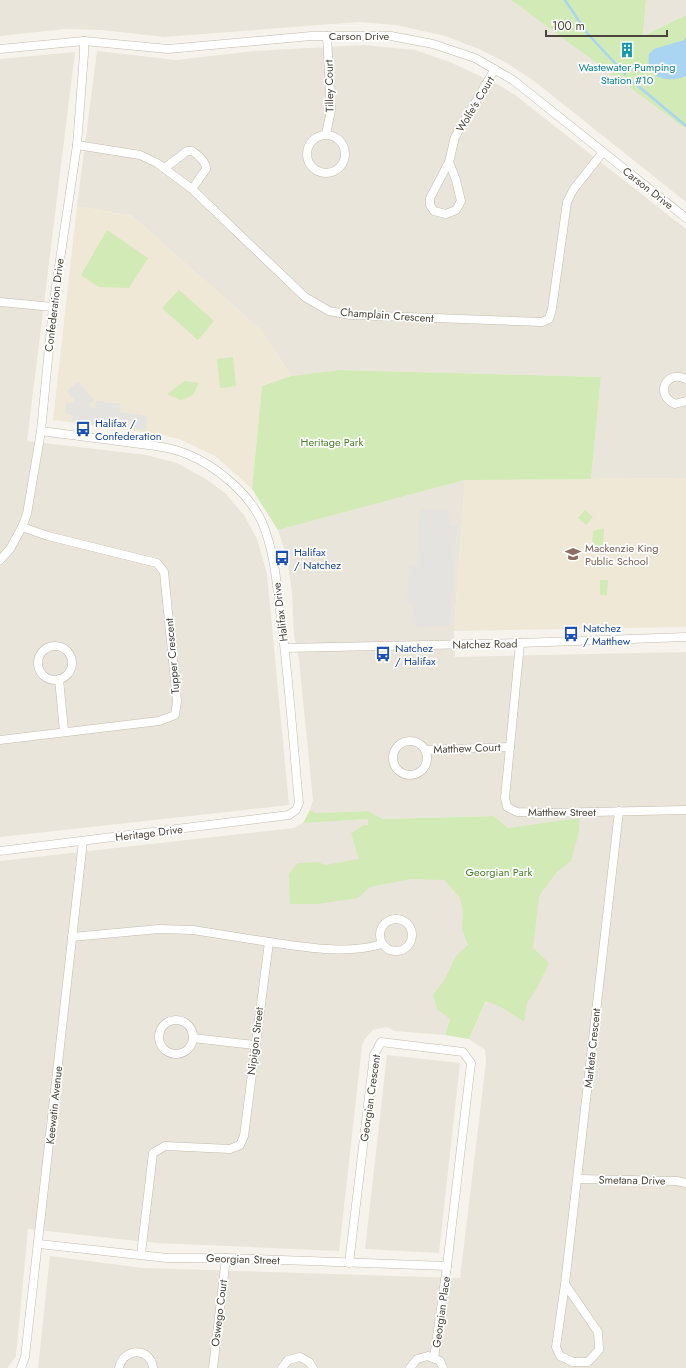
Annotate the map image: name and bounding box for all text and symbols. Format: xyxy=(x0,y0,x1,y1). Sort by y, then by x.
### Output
scale bar xyxy=(546,12,667,38)
text: 100 m xyxy=(552,17,585,35)
street label: Carson Drive xyxy=(329,28,390,44)
building icon: Wastewater Pumping Station #10 xyxy=(618,41,636,59)
street label: Tilley Court xyxy=(321,59,337,112)
place label: Wastewater Pumping Station #10 xyxy=(578,59,676,88)
street label: Wolfe's Court xyxy=(452,73,498,135)
street label: Carson Drive xyxy=(619,163,677,213)
street label: Confederation Drive xyxy=(40,257,68,353)
street label: Champlain Crescent xyxy=(340,304,435,326)
place label: Halifax / Confederation xyxy=(95,415,161,444)
bus stop icon: Halifax / Confederation xyxy=(74,420,92,438)
park label: Heritage Park xyxy=(301,434,364,450)
place label: Mackenzie King Public School xyxy=(585,540,659,569)
place label: Halifax / Natchez xyxy=(294,544,341,573)
school or university icon: Mackenzie King Public School xyxy=(564,545,582,563)
bus stop icon: Halifax / Natchez xyxy=(273,549,291,567)
street label: Halifax Drive xyxy=(268,581,292,642)
street label: Tupper Crescent xyxy=(161,617,183,694)
place label: Natchez / Matthew xyxy=(583,620,631,649)
bus stop icon: Natchez / Matthew xyxy=(562,625,580,643)
street label: Natchez Road xyxy=(452,635,518,653)
place label: Natchez / Halifax xyxy=(395,640,436,669)
bus stop icon: Natchez / Halifax xyxy=(374,645,392,663)
street label: Matthew Court xyxy=(433,739,501,757)
street label: Matthew Street xyxy=(528,804,596,820)
street label: Heritage Drive xyxy=(114,821,184,845)
park label: Georgian Park xyxy=(466,864,533,880)
street label: Nipigon Street xyxy=(243,1006,267,1076)
street label: Marketa Crescent xyxy=(580,1007,604,1089)
street label: Georgian Crescent xyxy=(356,1053,384,1143)
street label: Keewatin Avenue xyxy=(42,1065,66,1145)
street label: Smetana Drive xyxy=(598,1171,666,1189)
street label: Georgian Street xyxy=(206,1250,280,1268)
street label: Georgian Place xyxy=(428,1275,454,1349)
street label: Oswego Court xyxy=(207,1278,231,1347)

